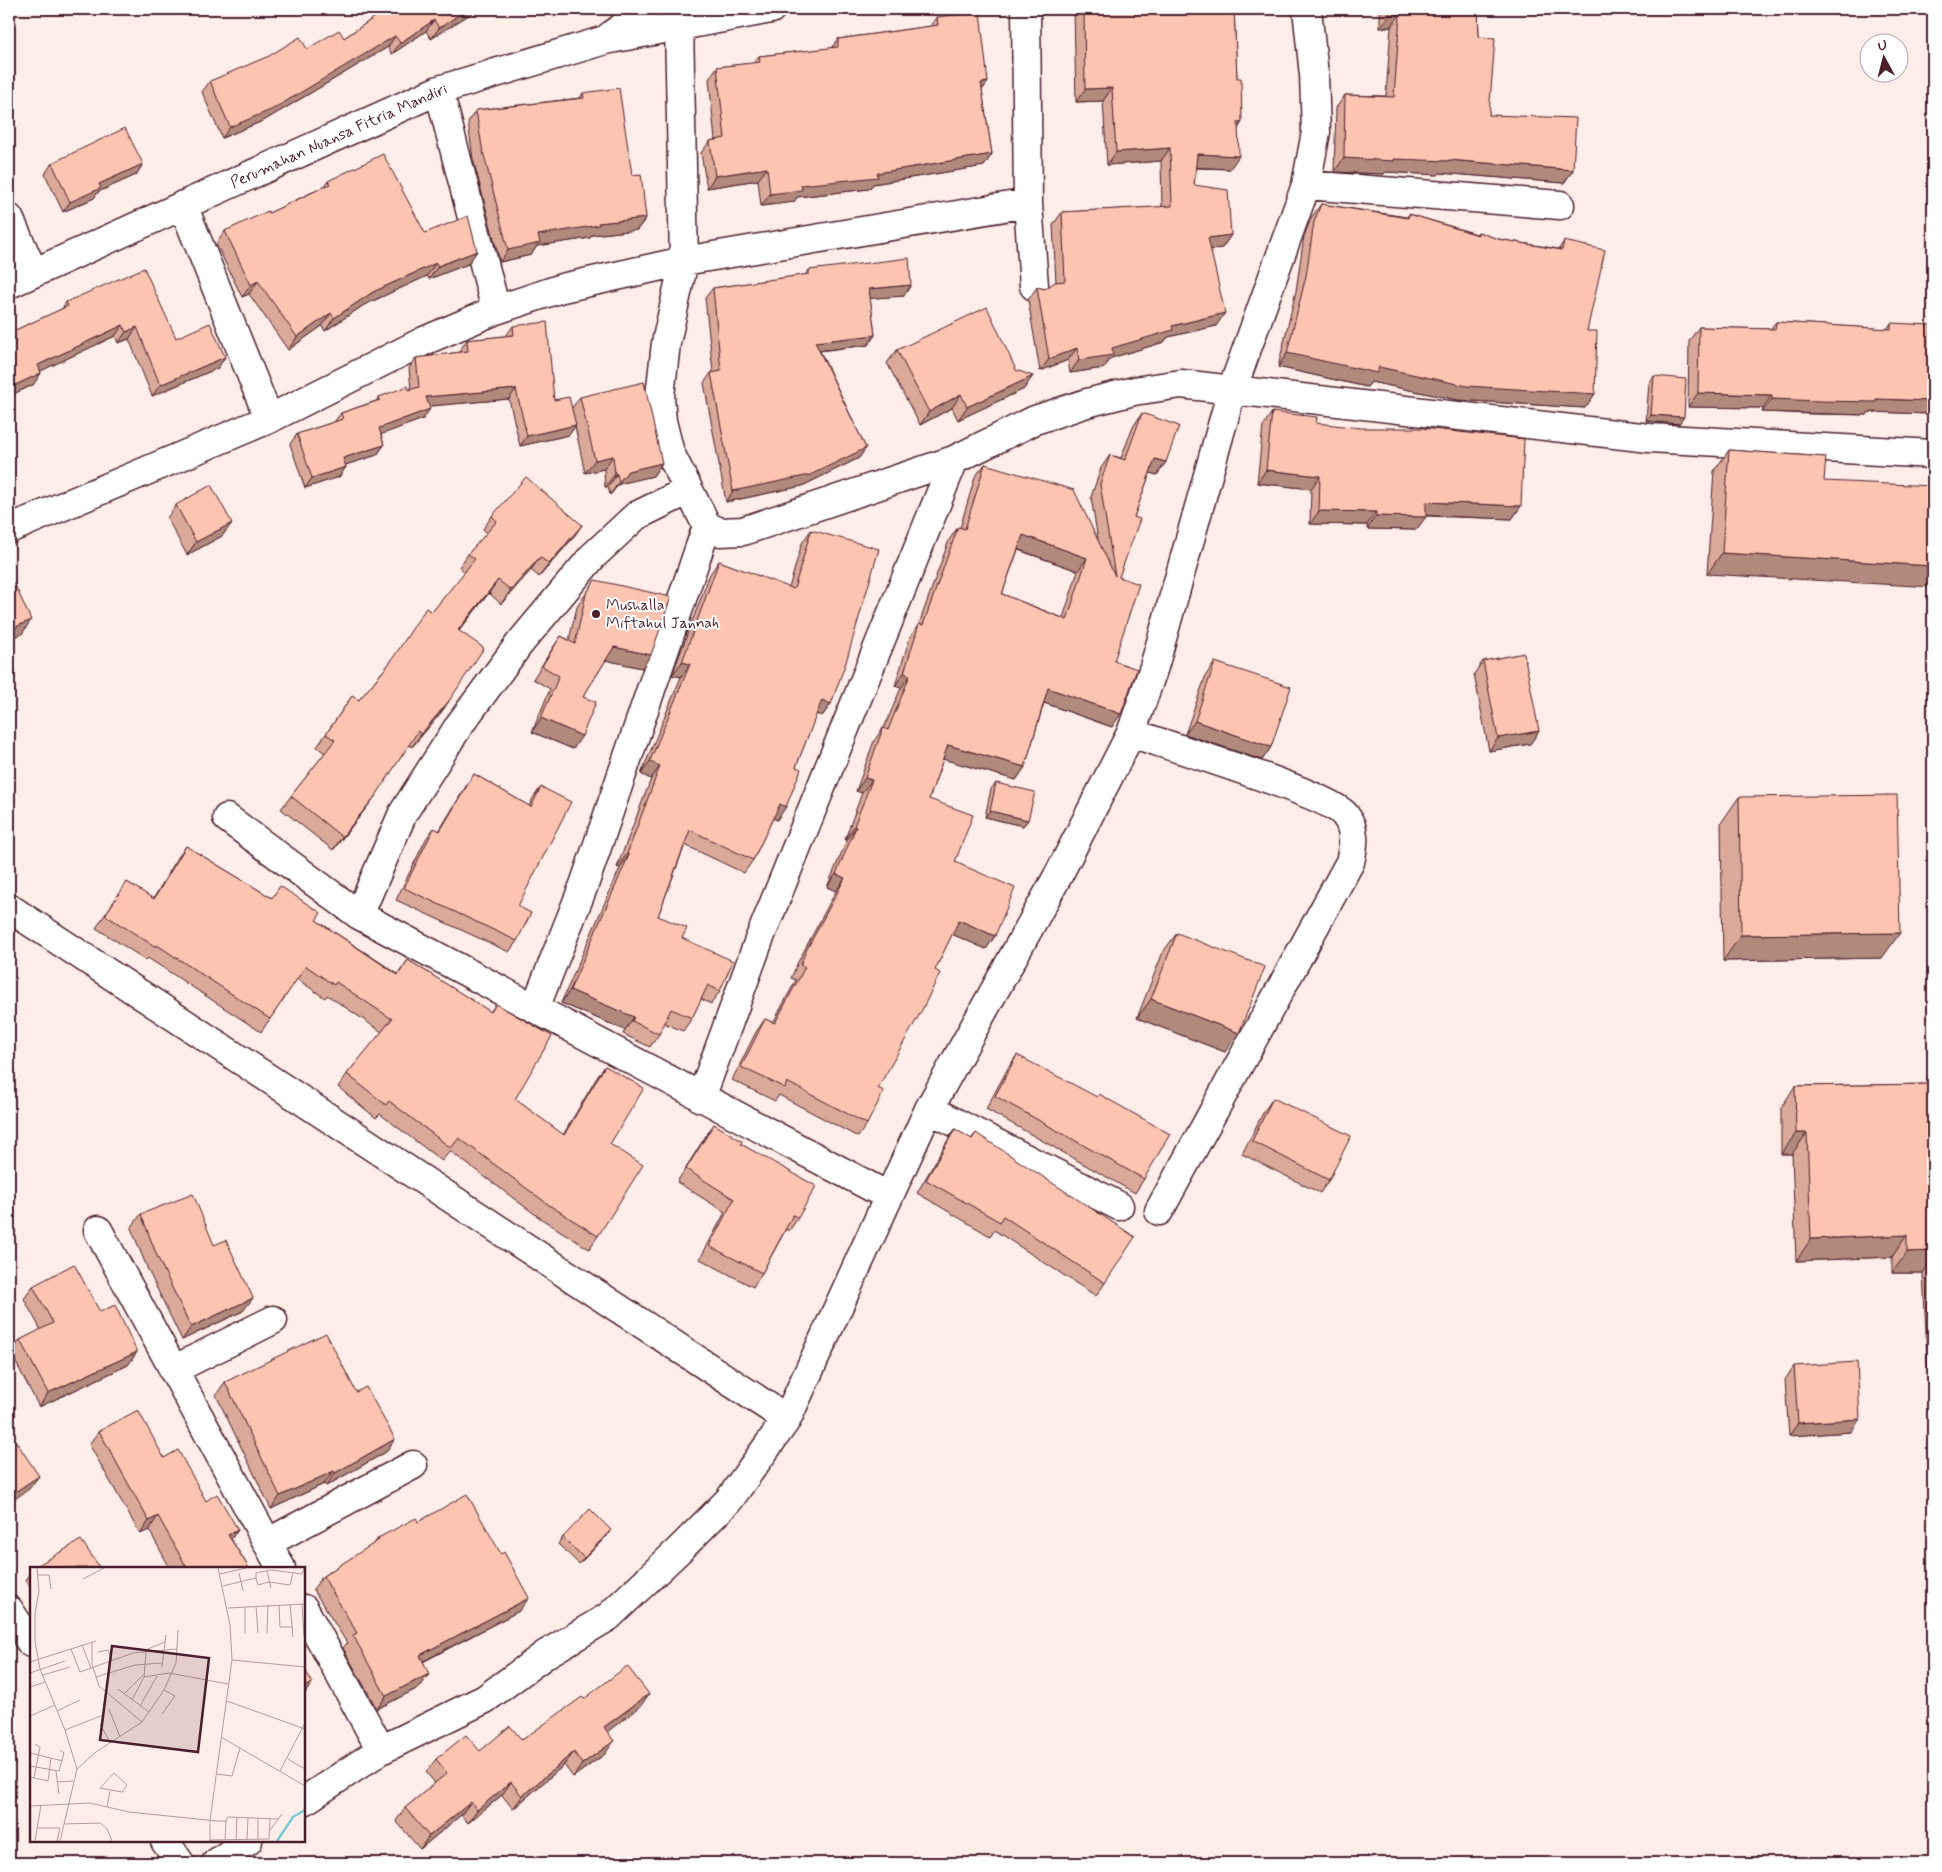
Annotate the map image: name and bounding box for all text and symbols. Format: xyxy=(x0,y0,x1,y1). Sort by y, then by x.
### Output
north arrow xyxy=(1860,32,1910,82)
text: U xyxy=(1877,37,1888,56)
street label: Perumahan Nuansa Fitria Mandiri xyxy=(227,78,451,193)
place label: Mushalla Miftahul Jannah xyxy=(606,595,719,634)
marker: Mushalla Miftahul Jannah xyxy=(590,608,602,620)
inset map xyxy=(30,1567,305,1842)

